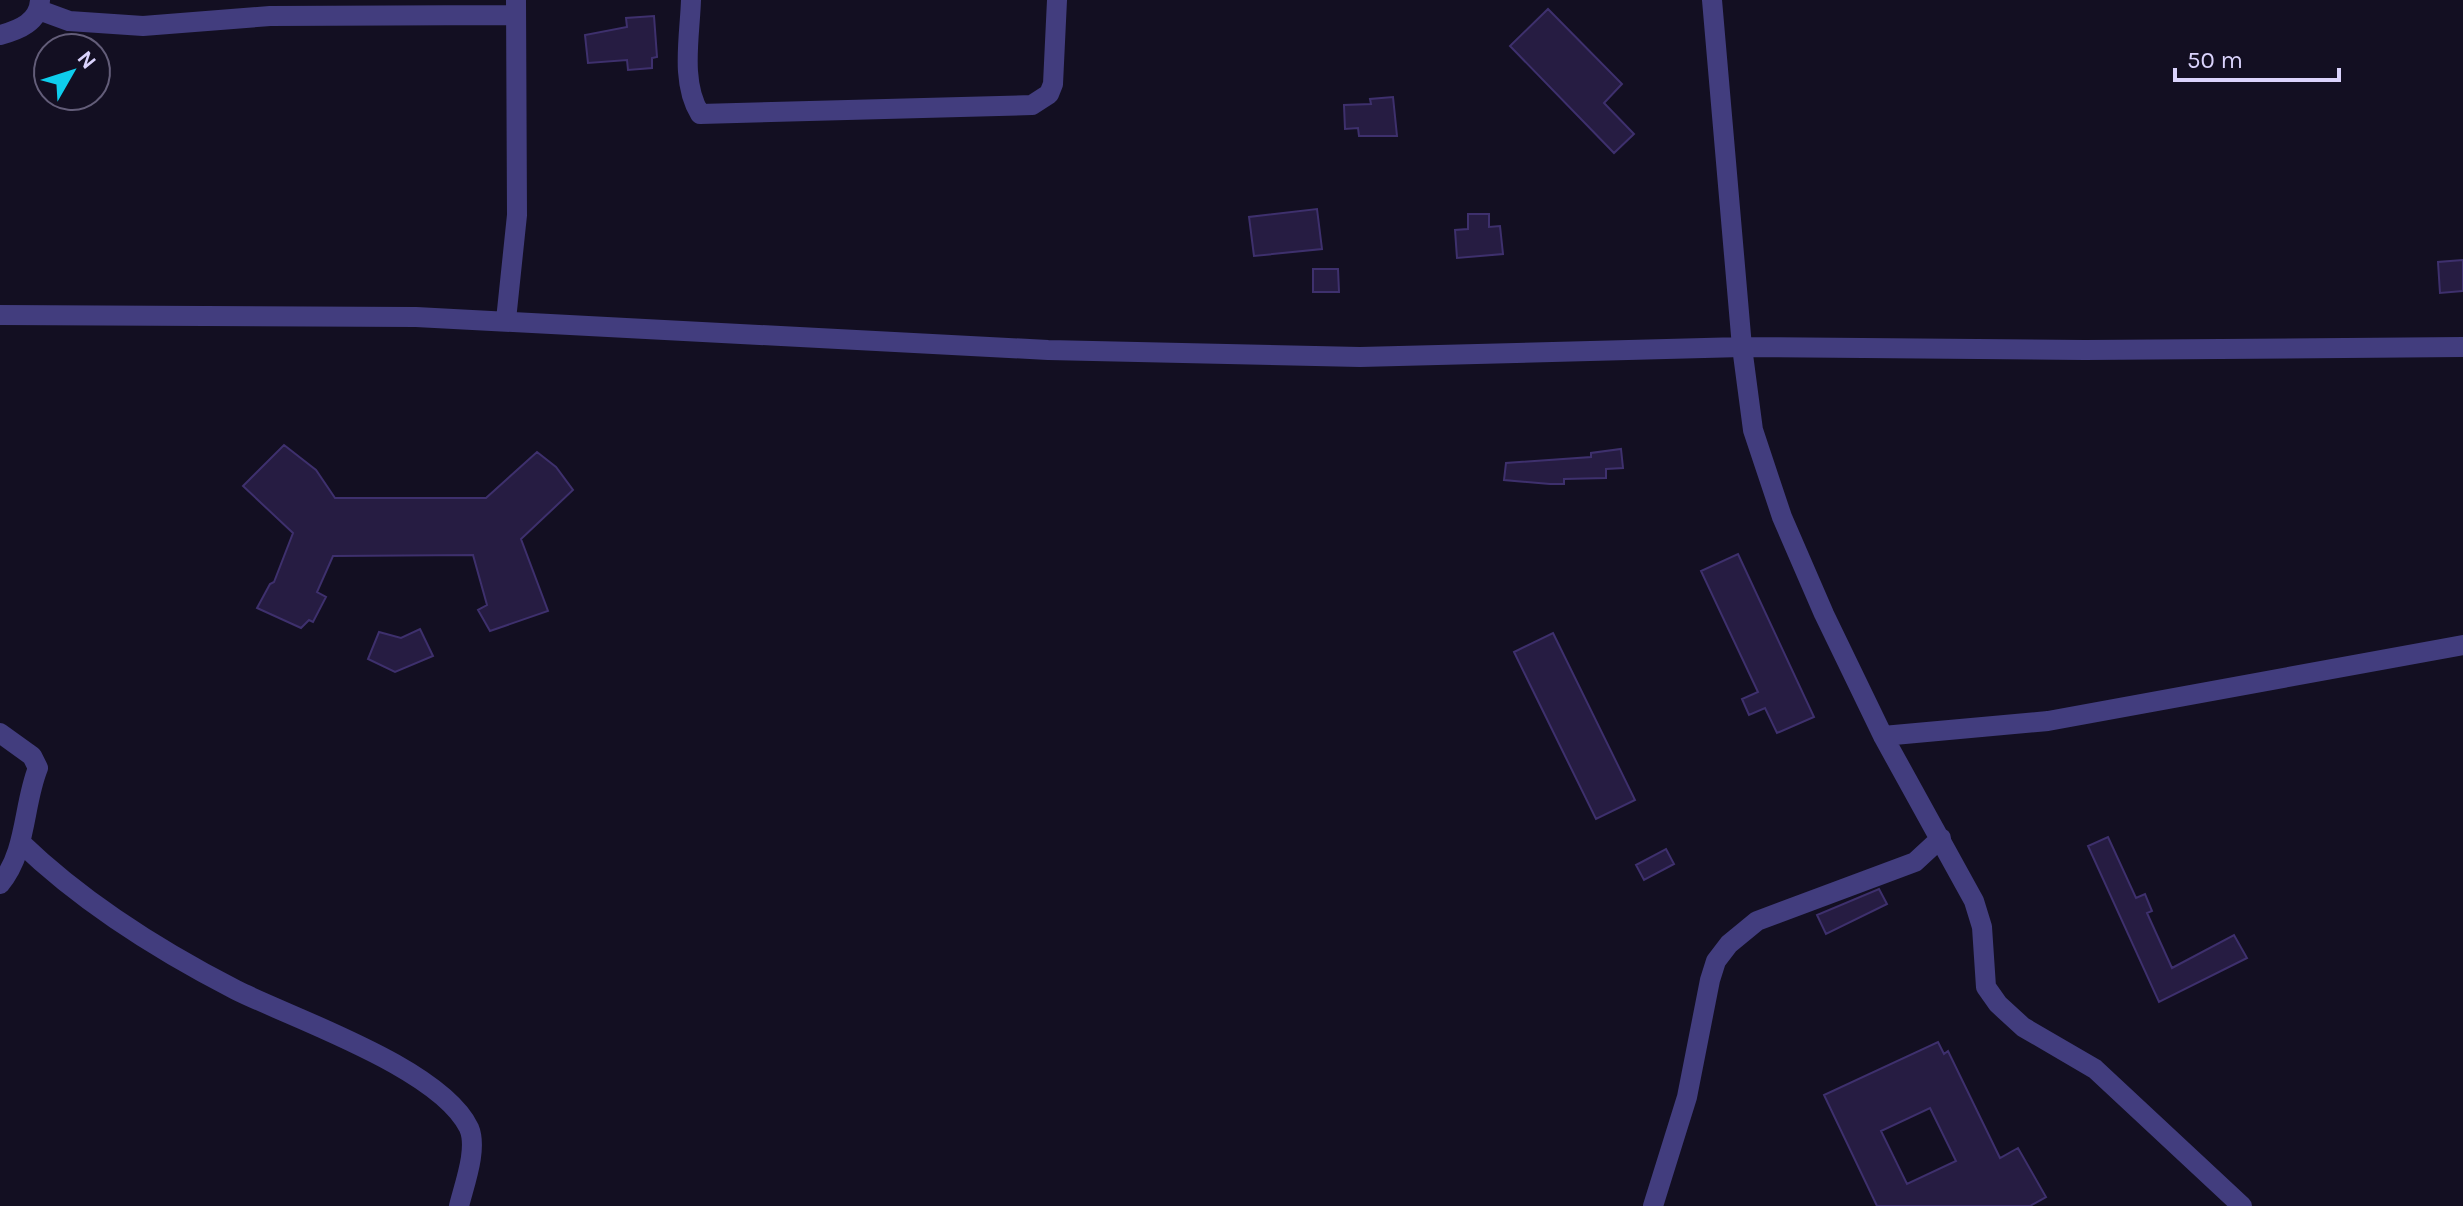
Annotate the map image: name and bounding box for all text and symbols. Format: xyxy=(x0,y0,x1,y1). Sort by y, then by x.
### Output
north arrow xyxy=(32,32,112,112)
scale bar xyxy=(2175,32,2339,82)
text: N xyxy=(72,46,102,74)
text: 50 m xyxy=(2187,46,2243,74)

